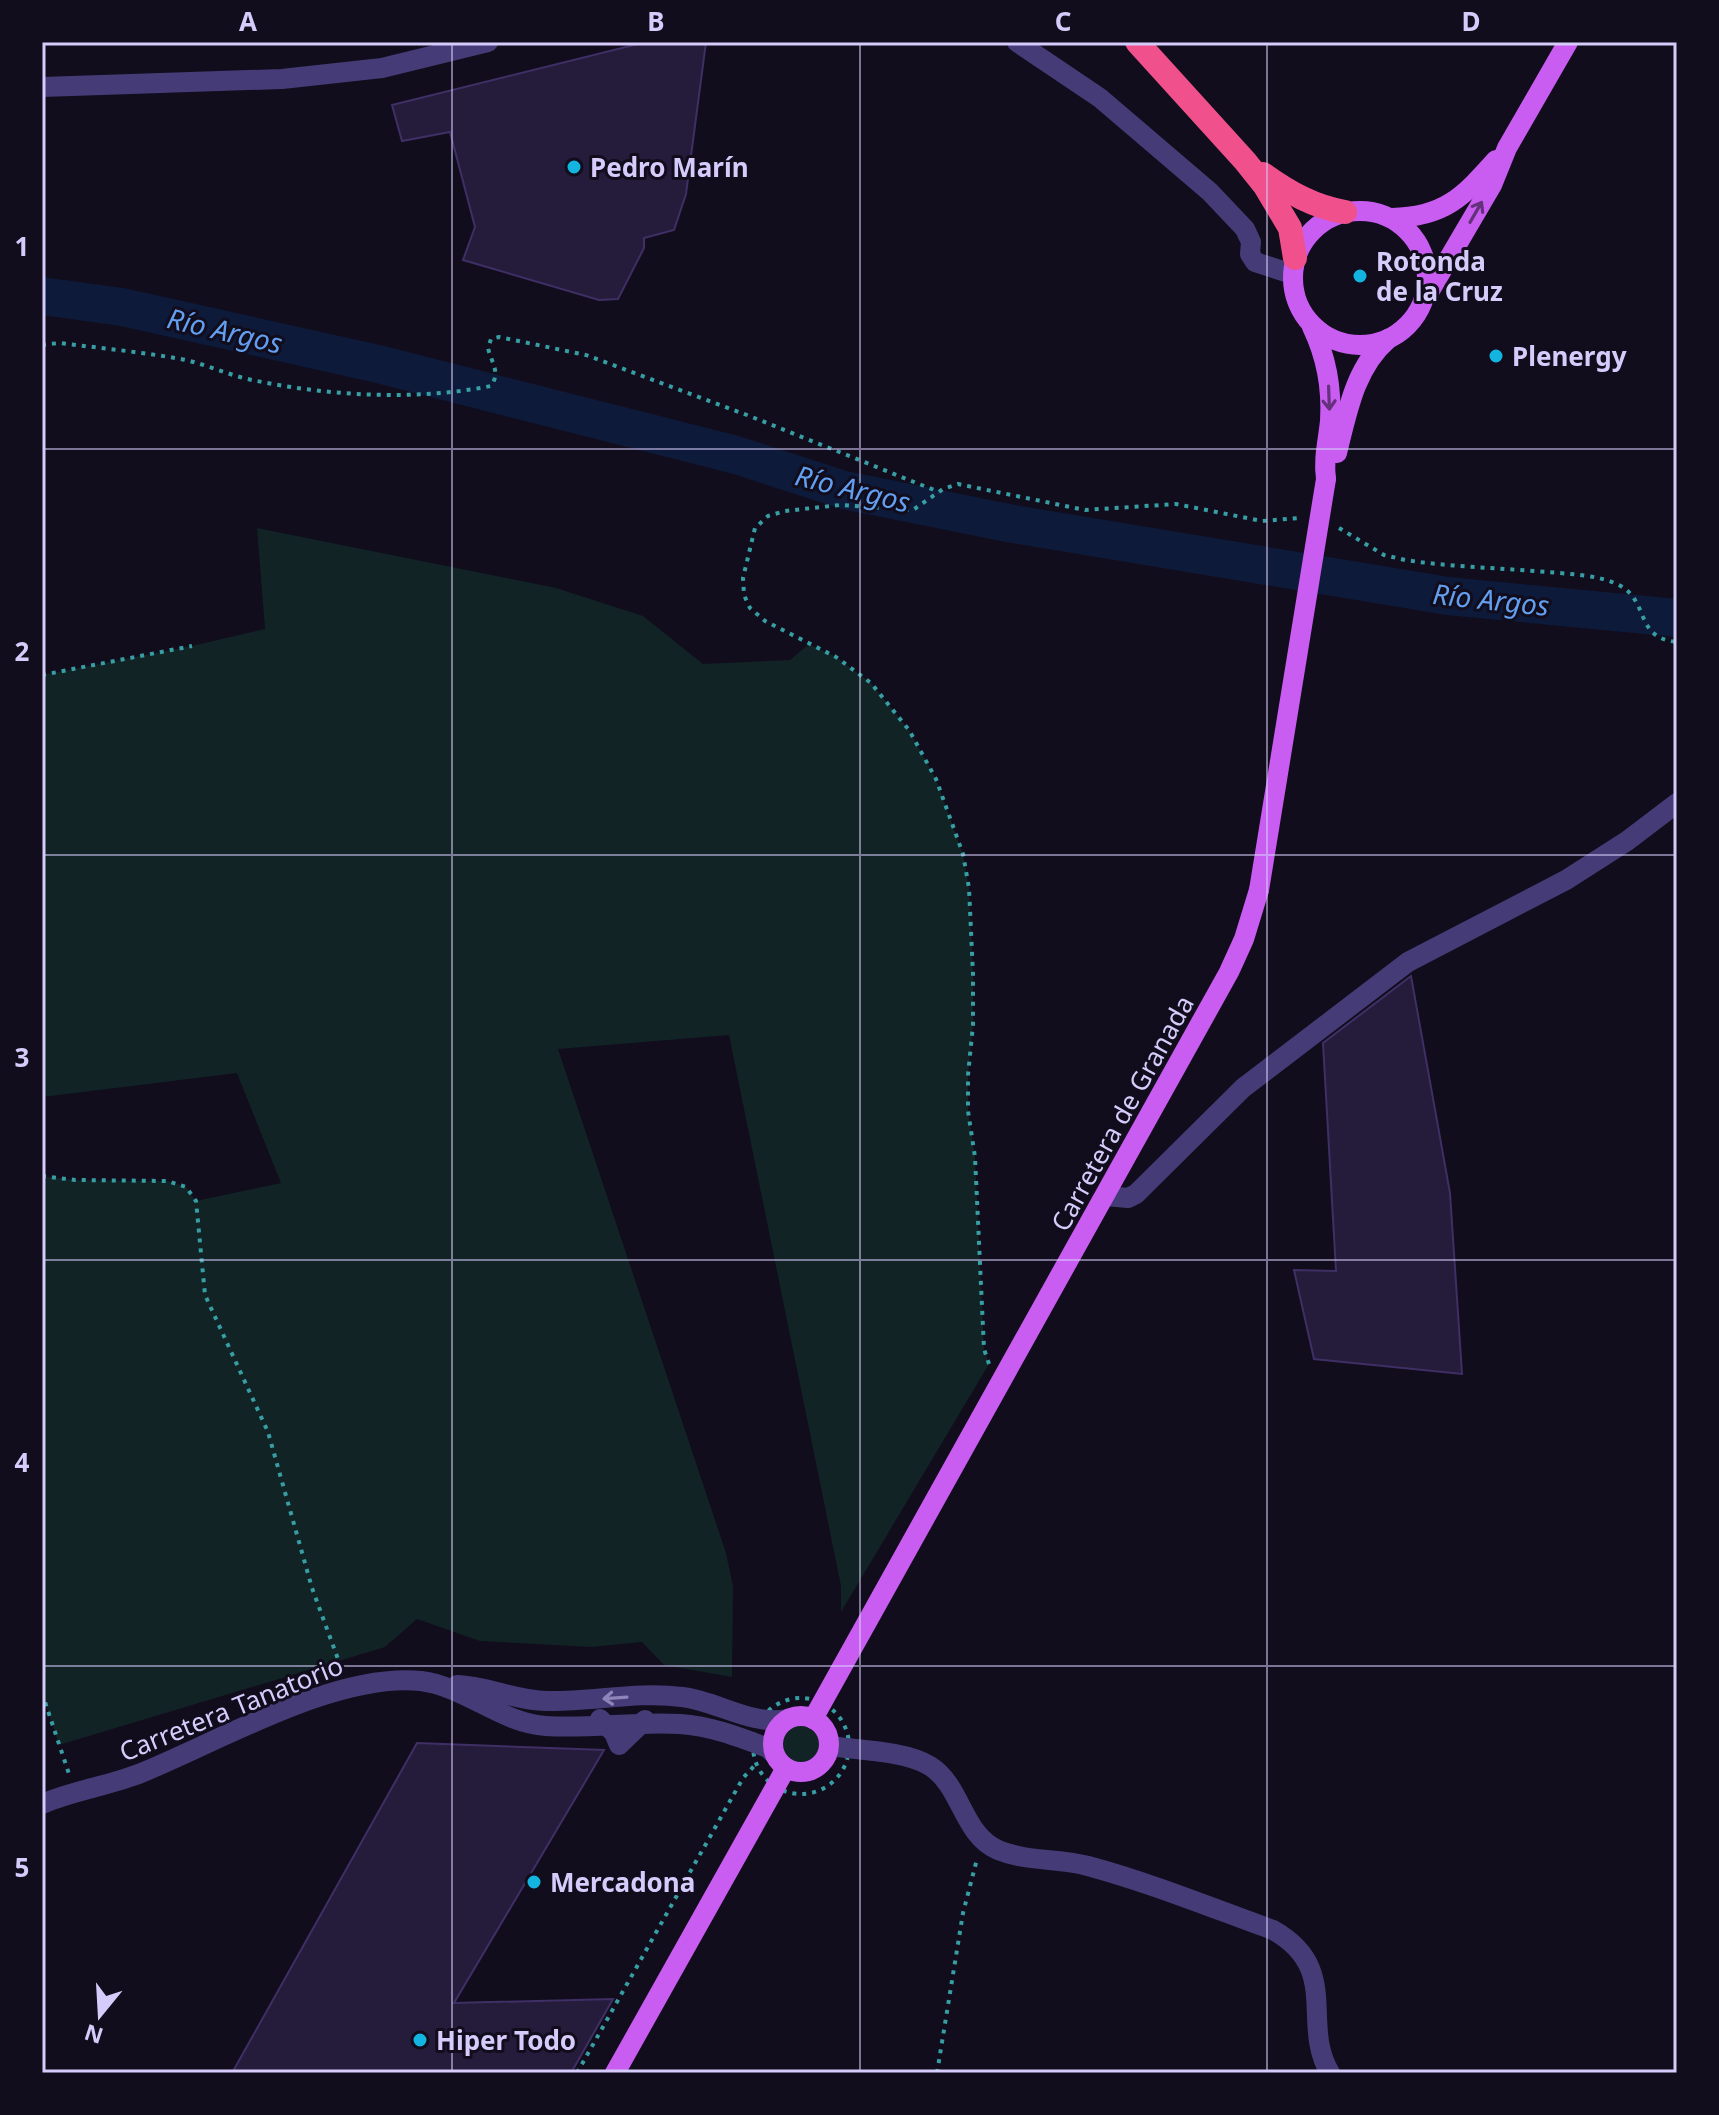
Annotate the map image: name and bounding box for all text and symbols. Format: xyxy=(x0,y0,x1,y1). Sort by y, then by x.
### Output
text: A xyxy=(239,3,257,39)
text: B xyxy=(647,3,665,39)
text: C xyxy=(1055,3,1071,39)
text: D xyxy=(1461,3,1481,39)
place label: Pedro Marín xyxy=(590,149,749,185)
marker: Pedro Marín xyxy=(565,158,583,176)
one-way arrow xyxy=(1469,201,1484,225)
text: 1 xyxy=(15,228,29,264)
place label: Rotonda de la Cruz xyxy=(1376,243,1503,309)
marker: Rotonda de la Cruz xyxy=(1351,267,1369,285)
water label: Río Argos xyxy=(164,298,286,362)
place label: Plenergy xyxy=(1512,338,1627,374)
marker: Plenergy xyxy=(1487,347,1505,365)
one-way arrow xyxy=(1322,384,1337,411)
water label: Río Argos xyxy=(792,455,914,521)
water label: Río Argos xyxy=(1431,574,1551,624)
text: 2 xyxy=(15,633,30,669)
street label: Carretera de Granada xyxy=(1042,989,1202,1237)
text: 3 xyxy=(15,1039,29,1075)
text: 4 xyxy=(15,1444,30,1480)
street label: Carretera Tanatorio xyxy=(114,1647,348,1769)
one-way arrow xyxy=(602,1691,629,1706)
text: 5 xyxy=(15,1849,29,1885)
place label: Mercadona xyxy=(550,1864,695,1900)
marker: Mercadona xyxy=(525,1873,543,1891)
north arrow xyxy=(60,1975,140,2055)
text: N xyxy=(80,2018,107,2052)
place label: Hiper Todo xyxy=(436,2022,576,2058)
marker: Hiper Todo xyxy=(411,2031,429,2049)

